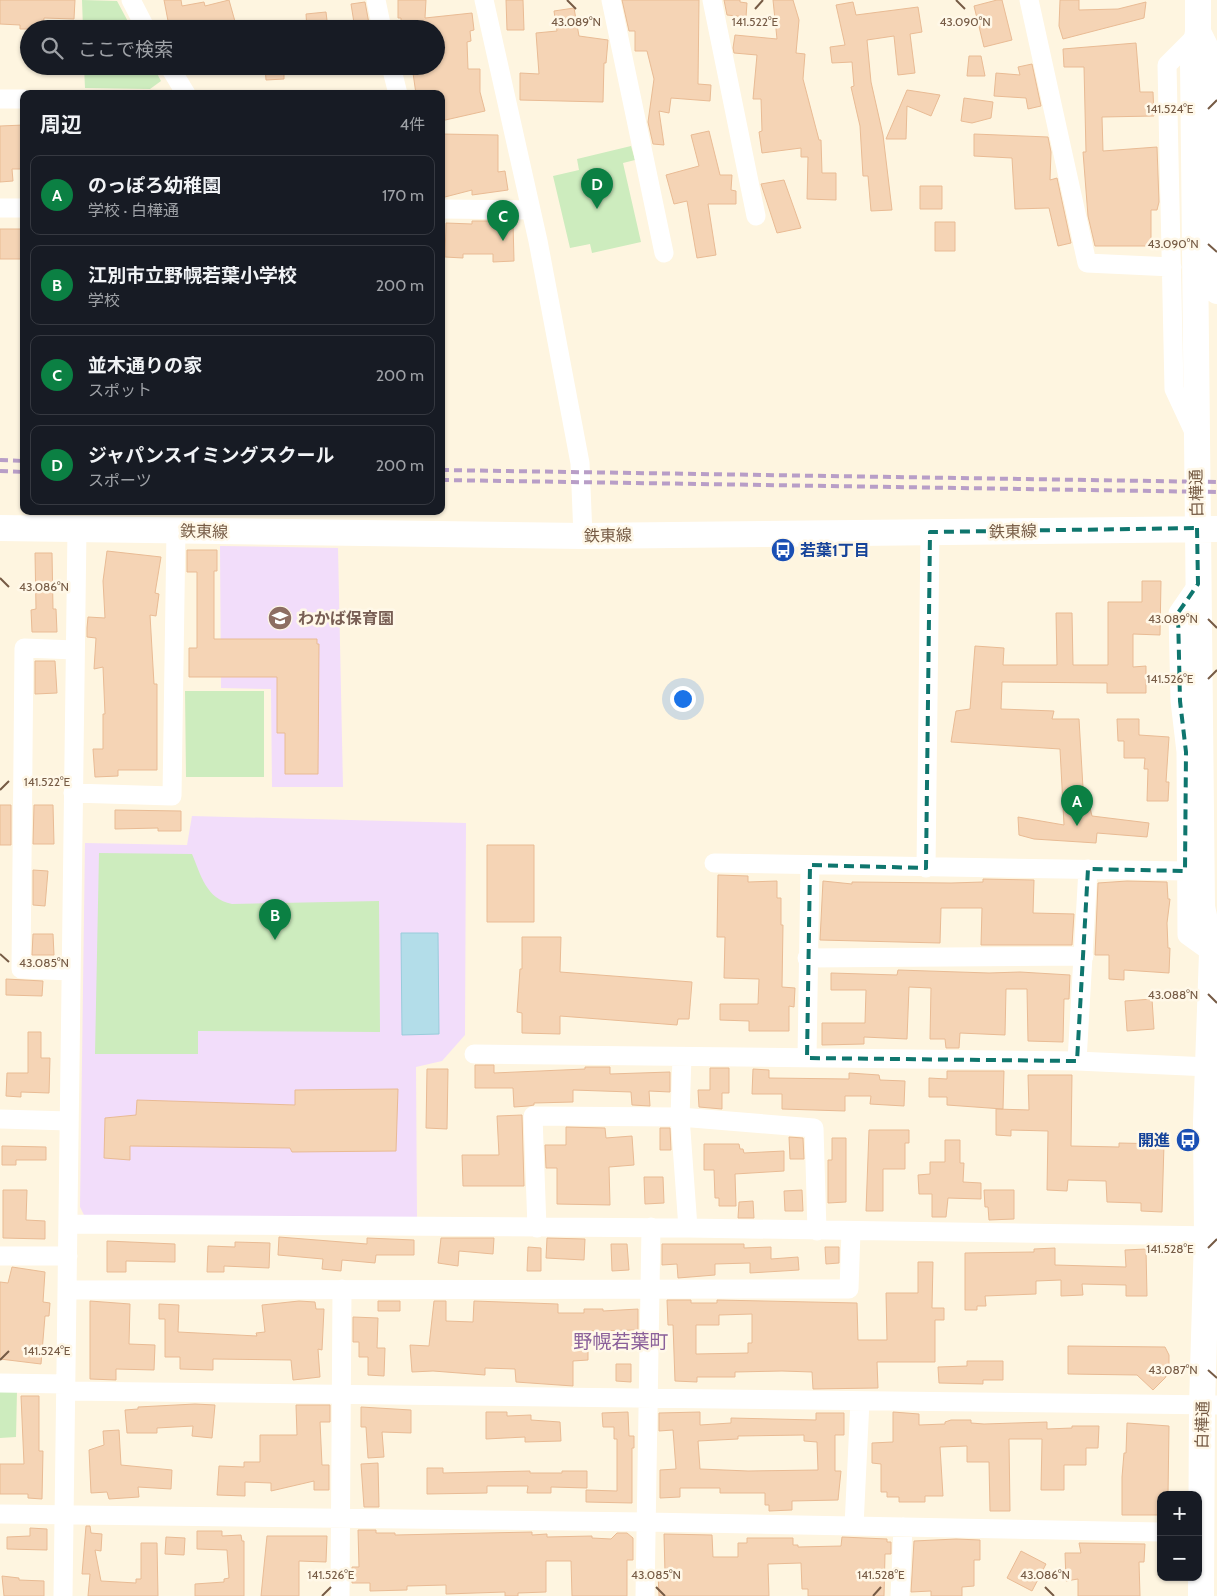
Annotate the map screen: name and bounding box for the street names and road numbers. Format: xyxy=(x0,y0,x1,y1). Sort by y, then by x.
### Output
street label: 白樺通 xyxy=(1187,469,1206,517)
street label: 鉄東線 xyxy=(180,522,228,541)
street label: 鉄東線 xyxy=(989,522,1037,541)
street label: 鉄東線 xyxy=(584,526,632,545)
street label: 白樺通 xyxy=(1193,1401,1212,1449)

